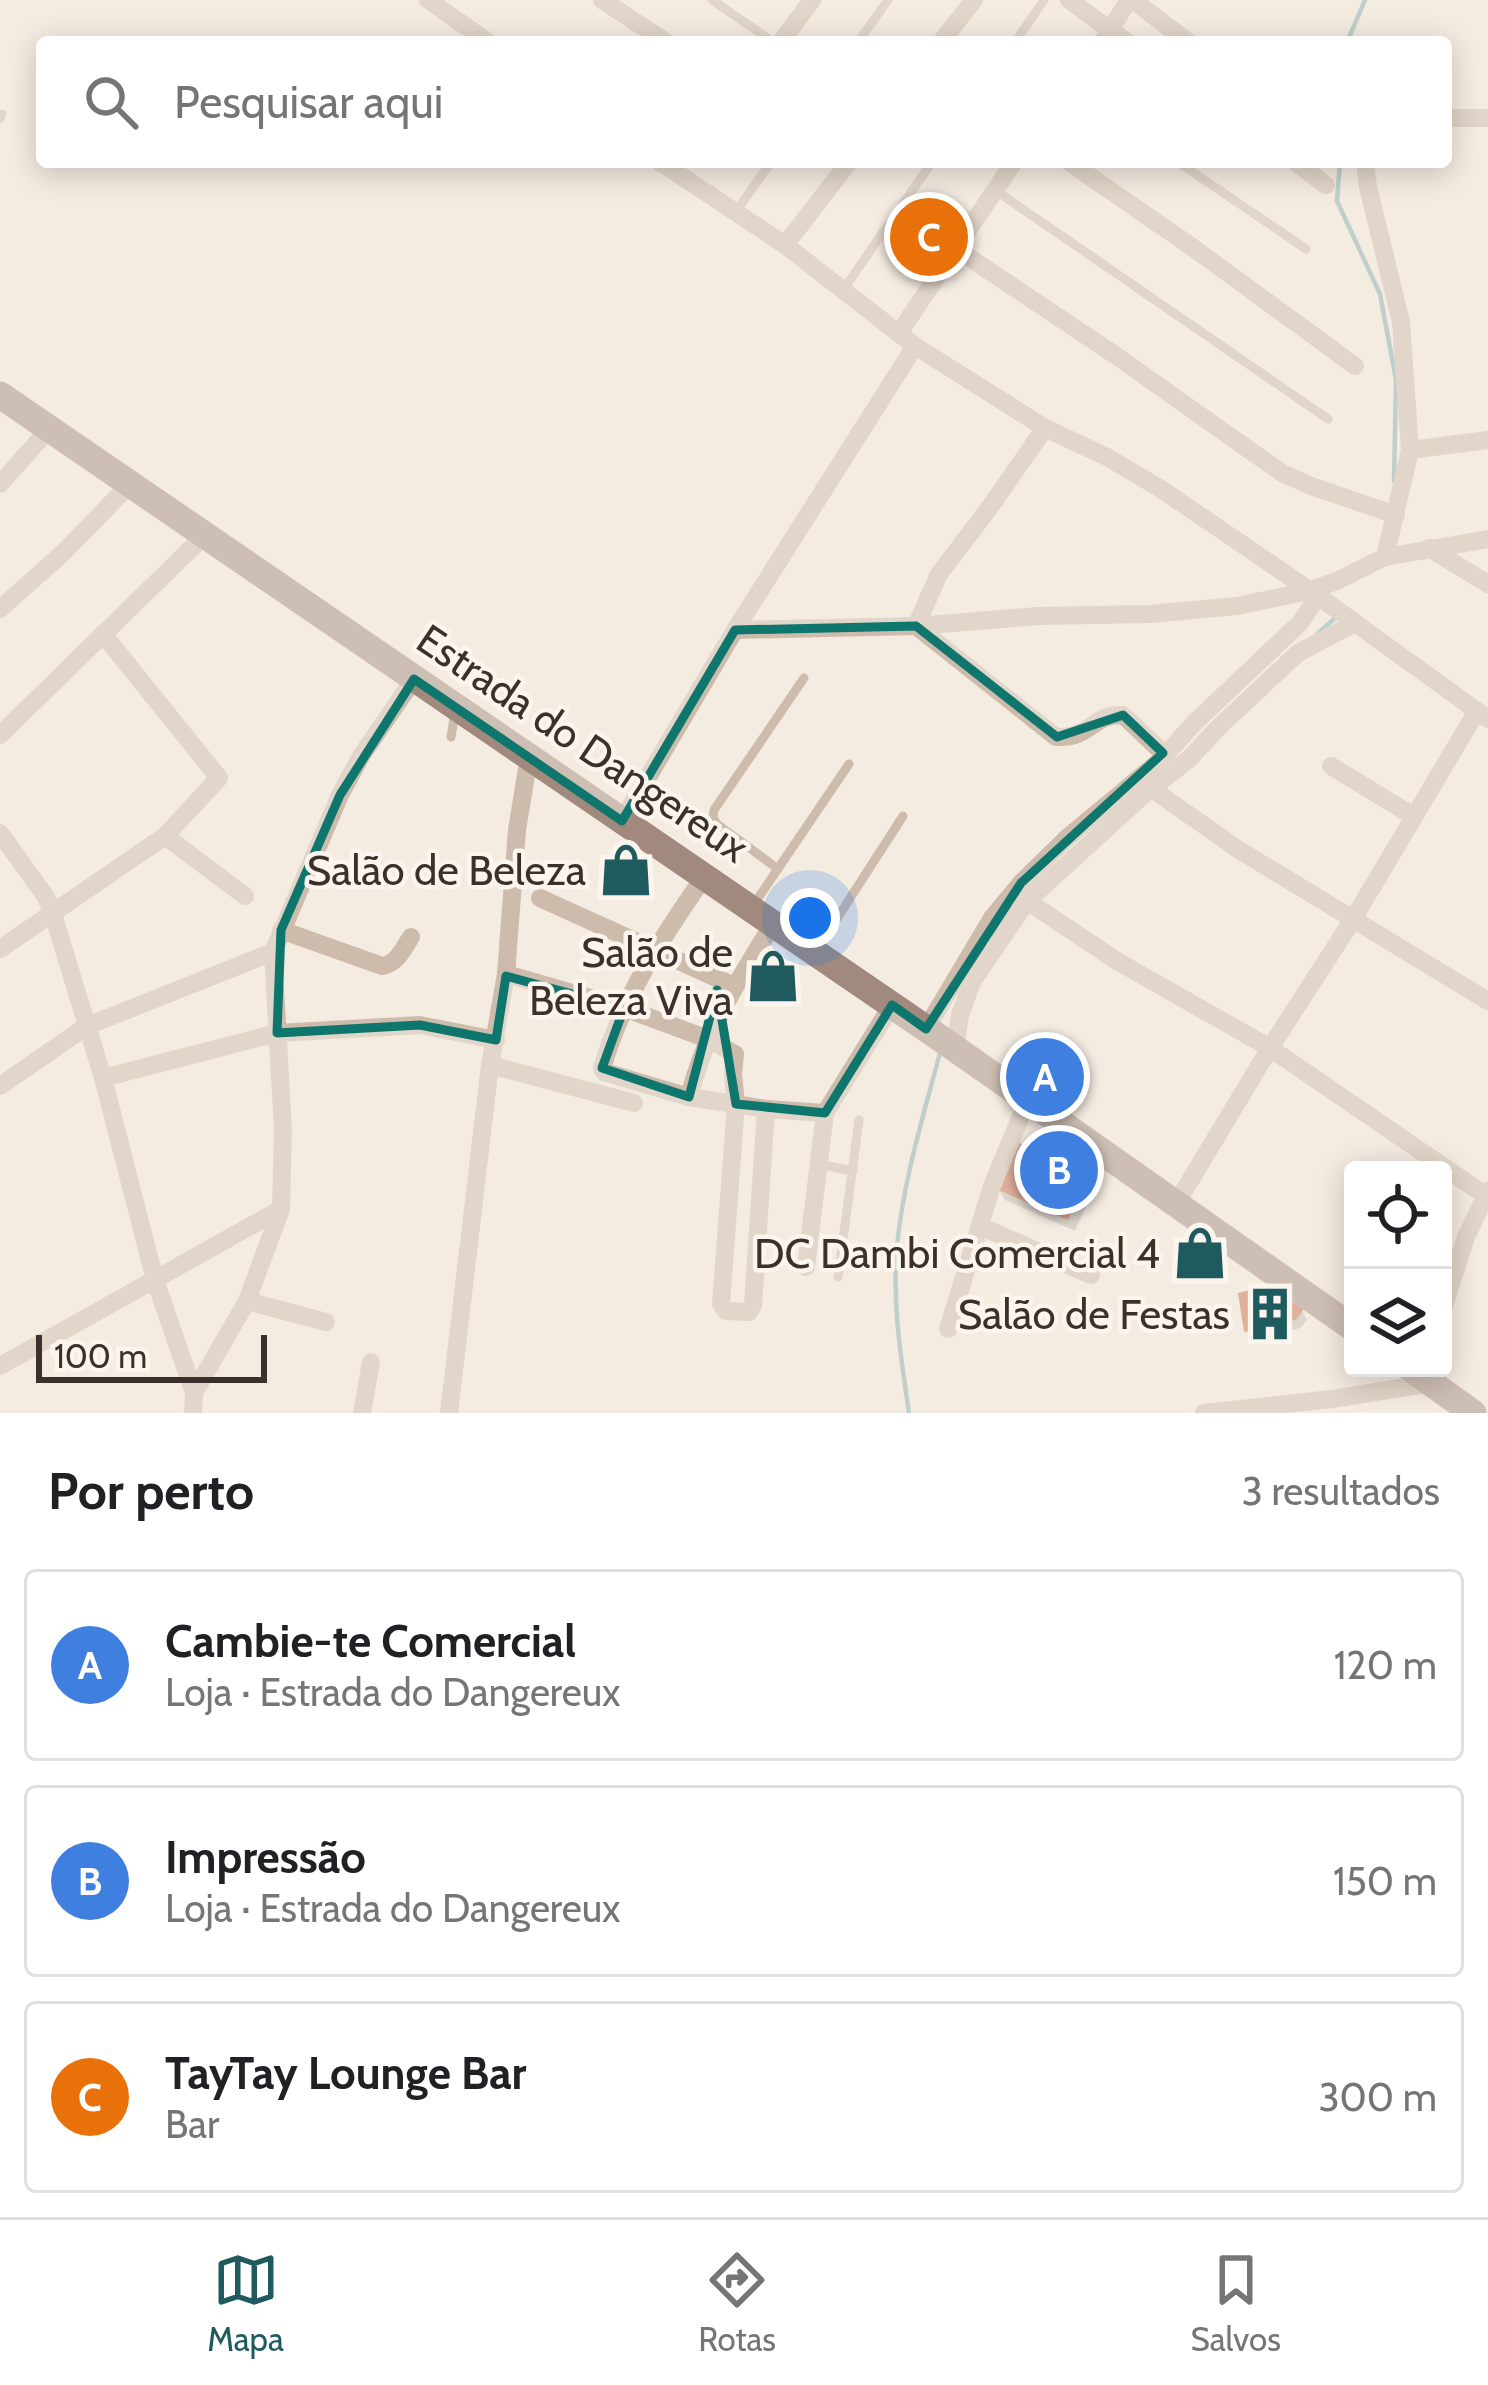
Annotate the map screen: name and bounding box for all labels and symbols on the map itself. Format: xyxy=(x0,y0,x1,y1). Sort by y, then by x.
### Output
pin: C xyxy=(890,192,968,282)
street label: Estrada do Dangereux xyxy=(407,613,759,873)
shop icon: Salão de Beleza xyxy=(597,841,655,899)
place label: Salão de Beleza xyxy=(307,844,586,896)
your location xyxy=(780,888,840,948)
place label: Salão de Beleza Viva xyxy=(529,926,733,1026)
shop icon: Salão de Beleza Viva xyxy=(744,947,802,1005)
pin: A xyxy=(1006,1032,1084,1122)
pin: B xyxy=(1020,1125,1098,1215)
shop icon: DC Dambi Comercial 4 xyxy=(1171,1224,1229,1282)
place label: DC Dambi Comercial 4 xyxy=(754,1227,1160,1279)
building icon: Salão de Festas xyxy=(1241,1285,1299,1343)
place label: Salão de Festas xyxy=(958,1288,1230,1340)
scale bar xyxy=(36,1329,267,1382)

